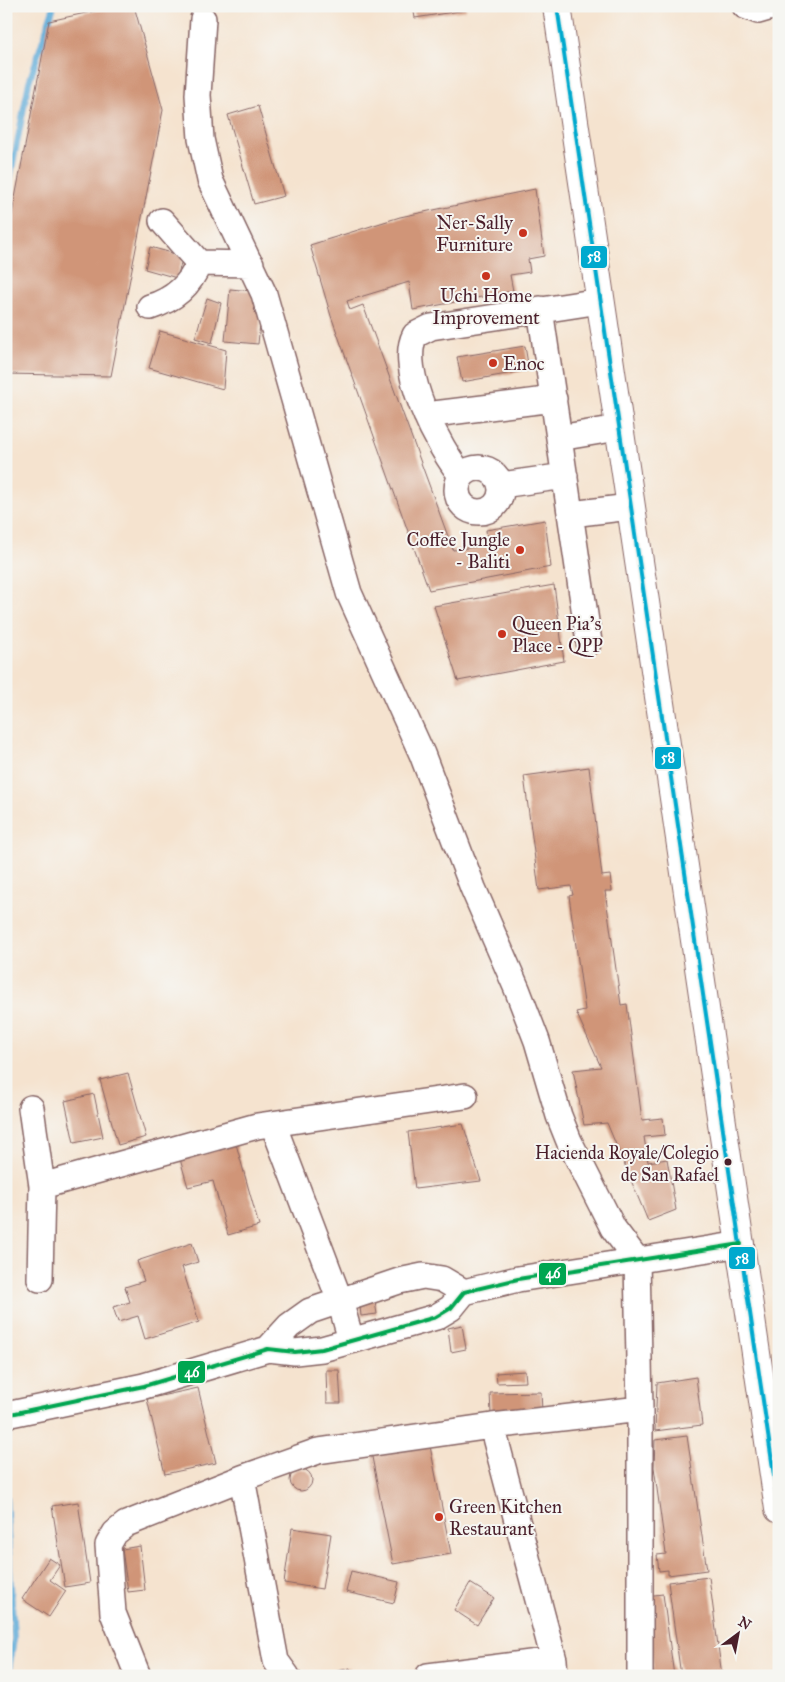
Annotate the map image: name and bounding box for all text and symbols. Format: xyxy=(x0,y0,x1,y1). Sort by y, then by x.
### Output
place label: Ner-Sally Furniture xyxy=(436,211,514,256)
marker: Ner-Sally Furniture xyxy=(517,227,529,239)
line badge: 58 xyxy=(580,245,608,269)
text: 58 xyxy=(587,248,601,265)
marker: Uchi Home Improvement xyxy=(480,270,492,282)
place label: Uchi Home Improvement xyxy=(432,284,540,329)
place label: Enoc xyxy=(503,352,545,375)
marker: Enoc xyxy=(487,357,499,369)
place label: Coffee Jungle - Baliti xyxy=(407,528,510,573)
marker: Coffee Jungle - Baliti xyxy=(514,544,526,556)
place label: Queen Pia’s Place - QPP xyxy=(512,612,603,657)
marker: Queen Pia’s Place - QPP xyxy=(496,628,508,640)
line badge: 58 xyxy=(654,746,682,770)
text: 58 xyxy=(661,749,675,766)
place label: Hacienda Royale/Colegio de San Rafael xyxy=(535,1142,719,1186)
marker: Hacienda Royale/Colegio de San Rafael xyxy=(723,1157,733,1167)
line badge: 58 xyxy=(728,1246,756,1270)
text: 58 xyxy=(735,1250,749,1267)
line badge: 46 xyxy=(538,1262,567,1286)
text: 46 xyxy=(546,1265,561,1283)
line badge: 46 xyxy=(177,1360,206,1384)
text: 46 xyxy=(185,1364,200,1382)
place label: Green Kitchen Restaurant xyxy=(449,1495,562,1540)
marker: Green Kitchen Restaurant xyxy=(433,1511,445,1523)
north arrow xyxy=(712,1610,762,1660)
text: N xyxy=(735,1613,754,1634)

